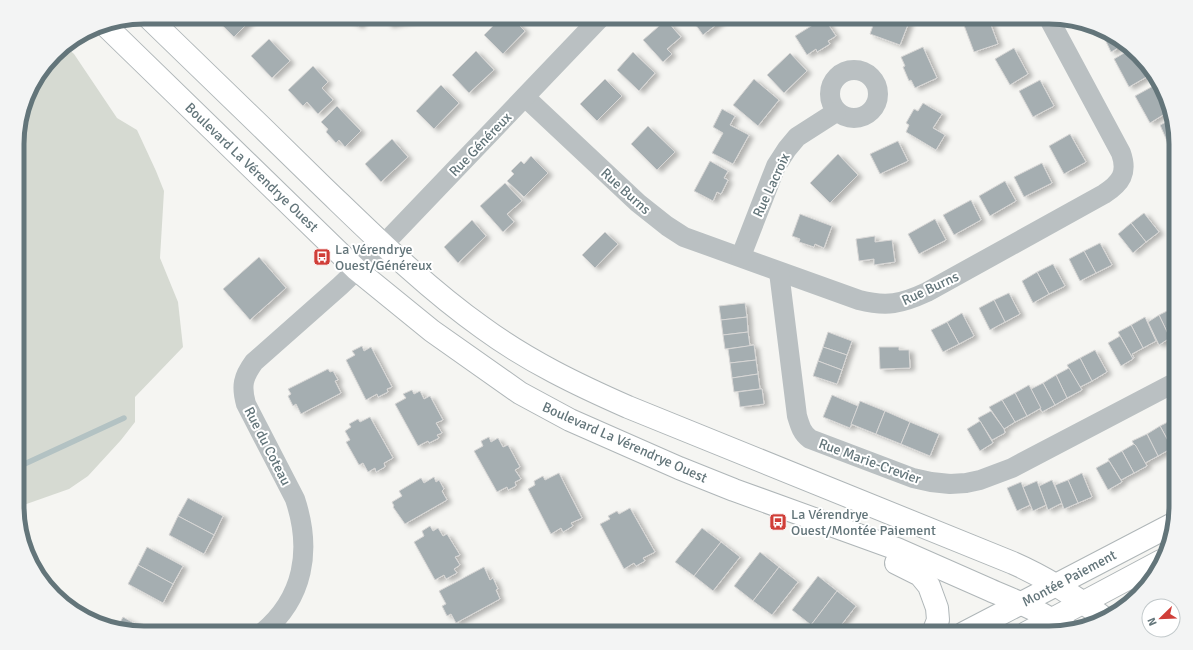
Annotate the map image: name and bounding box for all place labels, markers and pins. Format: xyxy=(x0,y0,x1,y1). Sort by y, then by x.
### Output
place label: La Vérendrye Ouest/Généreux xyxy=(335,241,433,274)
bus stop icon: La Vérendrye Ouest/Généreux xyxy=(312,247,332,267)
place label: La Vérendrye Ouest/Montée Paiement xyxy=(791,506,936,539)
bus stop icon: La Vérendrye Ouest/Montée Paiement xyxy=(768,512,788,532)

